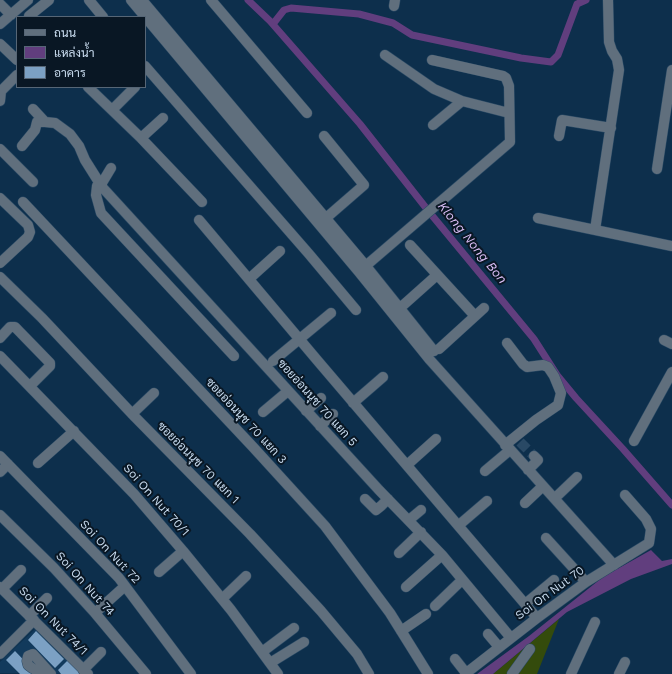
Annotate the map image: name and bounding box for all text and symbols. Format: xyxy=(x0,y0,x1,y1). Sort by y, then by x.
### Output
legend xyxy=(16,16,146,88)
text: ถนน xyxy=(54,26,76,40)
text: แหล่งน้ำ xyxy=(54,46,94,60)
text: อาคาร xyxy=(54,66,86,80)
water label: Klong Nong Bon xyxy=(434,199,510,287)
street label: ซอยอ่อนนุช 70 แยก 5 xyxy=(274,357,360,449)
street label: ซอยอ่อนนุช 70 แยก 3 xyxy=(203,375,289,467)
street label: ซอยอ่อนนุช 70 แยก 1 xyxy=(154,419,242,507)
street label: Soi On Nut 70/1 xyxy=(120,461,192,539)
street label: Soi On Nut 72 xyxy=(77,517,143,587)
street label: Soi On Nut 74 xyxy=(53,549,117,619)
street label: Soi On Nut 70 xyxy=(513,563,587,623)
street label: Soi On Nut 74/1 xyxy=(16,584,90,658)

